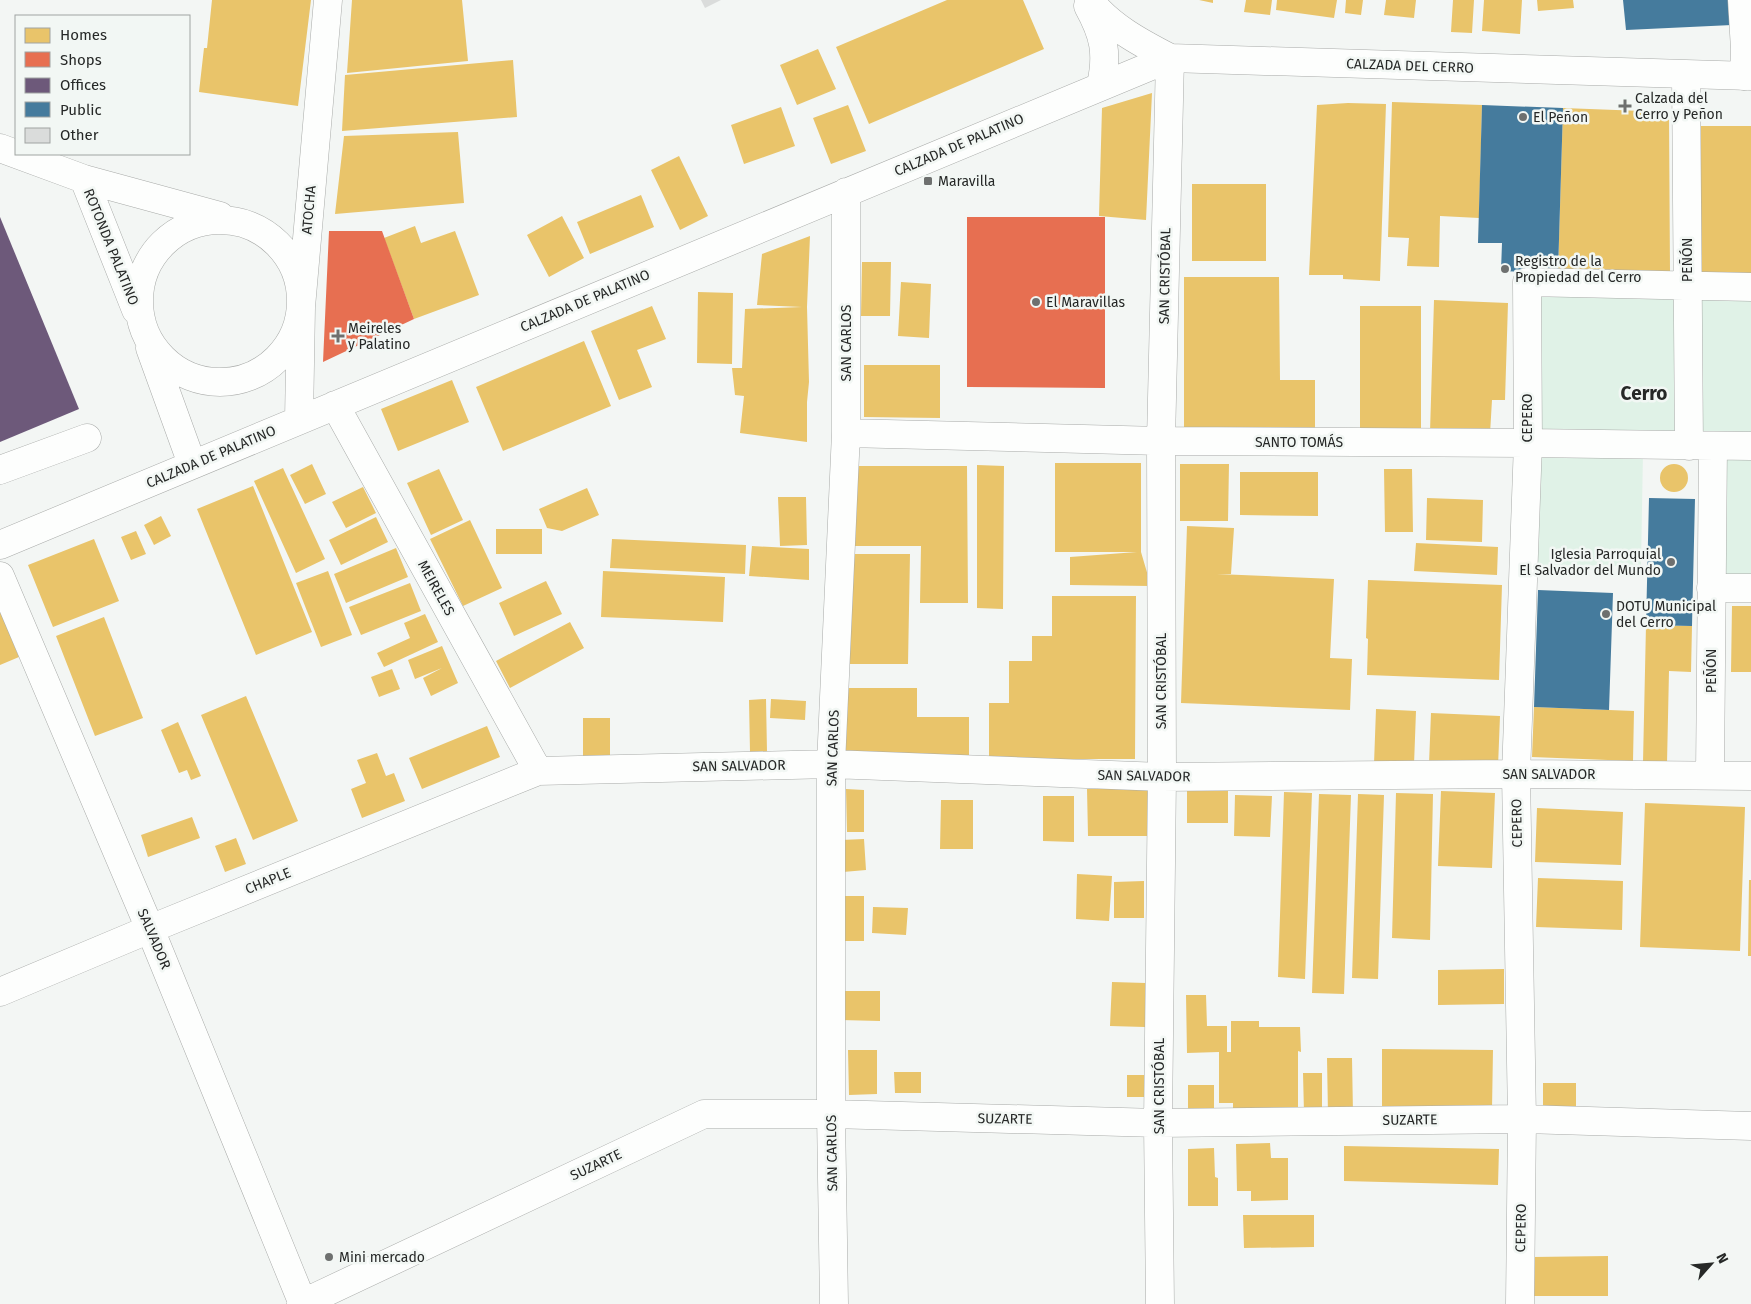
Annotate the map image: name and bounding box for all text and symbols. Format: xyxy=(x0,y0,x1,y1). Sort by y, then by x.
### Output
legend xyxy=(15,15,190,155)
text: Homes xyxy=(60,26,107,44)
text: Shops xyxy=(60,51,102,69)
street label: CALZADA DEL CERRO xyxy=(1346,55,1474,77)
text: Offices xyxy=(60,76,106,94)
place label: Calzada del Cerro y Peñon xyxy=(1635,90,1723,123)
marker: Calzada del Cerro y Peñon xyxy=(1619,100,1631,112)
text: Public xyxy=(60,101,102,119)
place label: El Peñon xyxy=(1533,109,1588,126)
street label: CALZADA DE PALATINO xyxy=(892,110,1026,180)
marker: El Peñon xyxy=(1517,111,1529,123)
text: Other xyxy=(60,126,99,144)
place label: Maravilla xyxy=(938,173,995,190)
marker: Maravilla xyxy=(922,175,934,187)
street label: ATOCHA xyxy=(298,185,320,235)
street label: ROTONDA PALATINO xyxy=(80,186,142,308)
street label: SAN CRISTÓBAL xyxy=(1155,228,1174,324)
street label: PEÑÓN xyxy=(1678,238,1696,282)
place label: Registro de la Propiedad del Cerro xyxy=(1515,253,1642,286)
marker: Registro de la Propiedad del Cerro xyxy=(1499,263,1511,275)
street label: CALZADA DE PALATINO xyxy=(518,266,652,336)
place label: El Maravillas xyxy=(1046,294,1125,311)
marker: El Maravillas xyxy=(1030,296,1042,308)
street label: SAN CARLOS xyxy=(838,304,855,381)
place label: Meireles y Palatino xyxy=(348,320,410,353)
marker: Meireles y Palatino xyxy=(332,330,344,342)
district label: Cerro xyxy=(1621,382,1667,405)
street label: CEPERO xyxy=(1519,394,1536,443)
street label: CALZADA DE PALATINO xyxy=(144,422,278,492)
street label: SANTO TOMÁS xyxy=(1255,433,1343,451)
place label: Iglesia Parroquial El Salvador del Mundo xyxy=(1519,546,1661,579)
marker: Iglesia Parroquial El Salvador del Mundo xyxy=(1665,556,1677,568)
street label: MEIRELES xyxy=(414,557,458,619)
place label: DOTU Municipal del Cerro xyxy=(1616,598,1716,631)
marker: DOTU Municipal del Cerro xyxy=(1600,608,1612,620)
street label: SAN CRISTÓBAL xyxy=(1152,633,1170,729)
street label: PEÑÓN xyxy=(1702,649,1720,693)
street label: SAN CARLOS xyxy=(823,709,843,787)
street label: SAN SALVADOR xyxy=(692,757,786,775)
street label: SAN SALVADOR xyxy=(1502,766,1596,783)
street label: SAN SALVADOR xyxy=(1097,767,1191,785)
street label: CEPERO xyxy=(1508,798,1526,848)
street label: CHAPLE xyxy=(243,864,293,898)
street label: SALVADOR xyxy=(134,906,175,972)
street label: SAN CRISTÓBAL xyxy=(1150,1038,1168,1134)
street label: SUZARTE xyxy=(977,1110,1033,1128)
street label: SUZARTE xyxy=(1382,1111,1438,1129)
street label: SAN CARLOS xyxy=(823,1114,841,1192)
street label: SUZARTE xyxy=(567,1146,625,1184)
street label: CEPERO xyxy=(1512,1203,1530,1253)
north arrow xyxy=(1686,1239,1736,1289)
place label: Mini mercado xyxy=(339,1249,425,1266)
text: N xyxy=(1712,1250,1732,1266)
marker: Mini mercado xyxy=(323,1251,335,1263)

